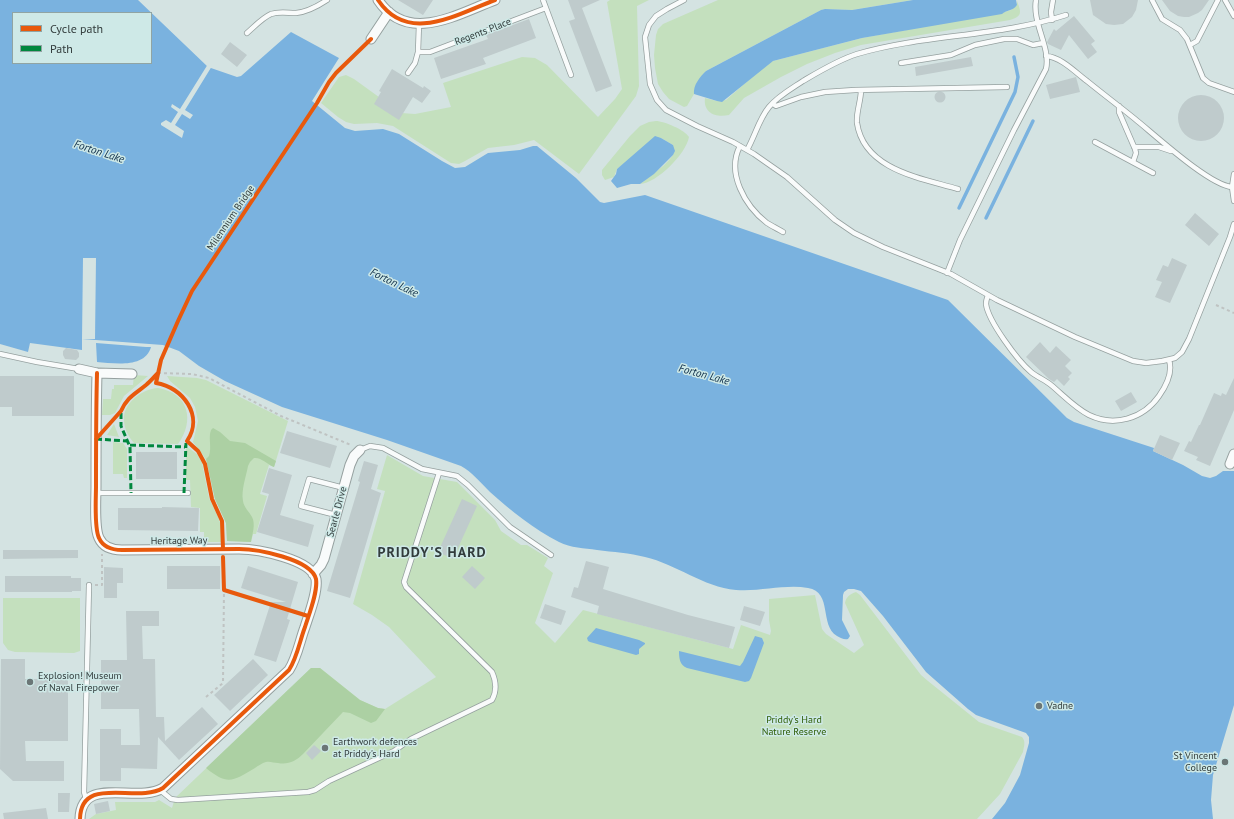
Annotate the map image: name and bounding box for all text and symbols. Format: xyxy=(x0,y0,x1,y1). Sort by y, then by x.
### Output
legend xyxy=(12,12,152,64)
street label: Regents Place xyxy=(453,16,513,48)
text: Cycle path xyxy=(50,21,103,36)
text: Path xyxy=(50,41,73,56)
water label: Forton Lake xyxy=(72,138,126,166)
street label: Milennium Bridge xyxy=(205,183,257,253)
water label: Forton Lake xyxy=(368,266,420,300)
water label: Forton Lake xyxy=(677,362,731,388)
street label: Searle Drive xyxy=(324,485,350,539)
street label: Heritage Way xyxy=(150,535,208,547)
district label: PRIDDY'S HARD xyxy=(377,545,487,561)
place label: Explosion! Museum of Naval Firepower xyxy=(38,670,122,694)
marker: Explosion! Museum of Naval Firepower xyxy=(25,677,35,687)
place label: Vadne xyxy=(1047,700,1073,712)
marker: Vadne xyxy=(1034,701,1044,711)
park label: Priddy's Hard Nature Reserve xyxy=(762,714,826,738)
place label: Earthwork defences at Priddy's Hard xyxy=(333,736,417,760)
marker: Earthwork defences at Priddy's Hard xyxy=(320,743,330,753)
place label: St Vincent College xyxy=(1174,750,1217,774)
marker: St Vincent College xyxy=(1220,757,1230,767)

